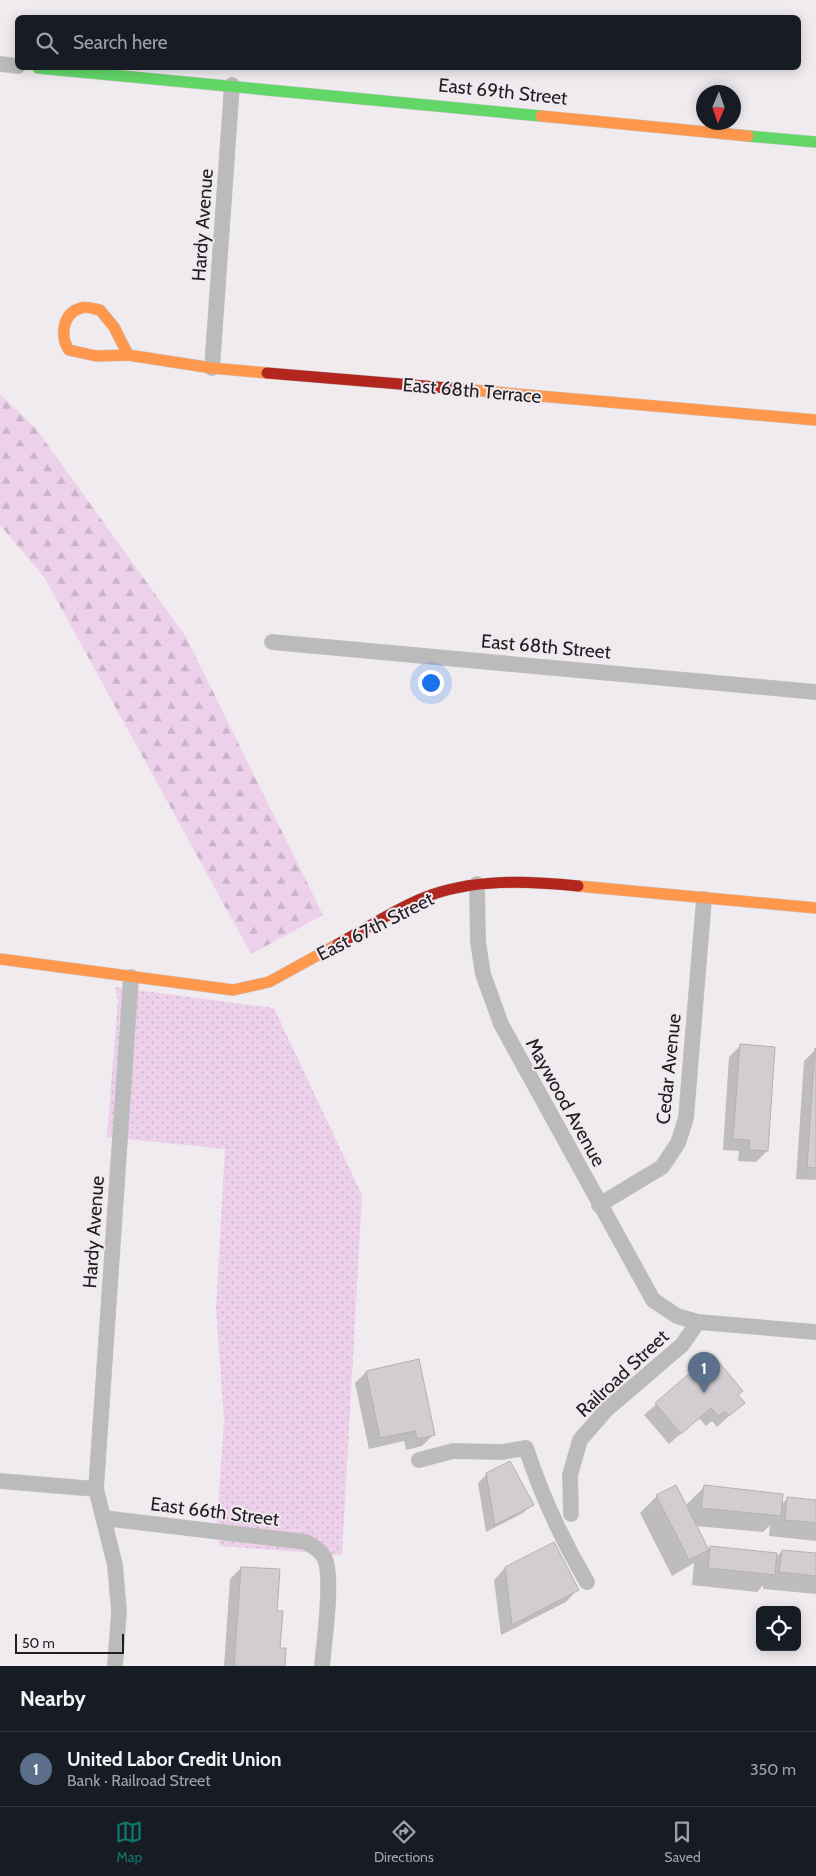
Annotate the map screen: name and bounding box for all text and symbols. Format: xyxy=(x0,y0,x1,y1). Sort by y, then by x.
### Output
search box xyxy=(15,15,801,70)
icon: search xyxy=(33,29,61,57)
text: Search here xyxy=(73,31,167,54)
street label: East 69th Street xyxy=(437,73,569,110)
north arrow xyxy=(696,85,741,130)
street label: Hardy Avenue xyxy=(187,168,218,282)
street label: East 68th Terrace xyxy=(402,373,542,408)
street label: East 68th Street xyxy=(480,629,612,664)
your location xyxy=(418,670,444,696)
street label: East 67th Street xyxy=(313,887,438,966)
street label: Cedar Avenue xyxy=(651,1012,686,1126)
street label: Maywood Avenue xyxy=(521,1034,610,1171)
street label: Hardy Avenue xyxy=(78,1175,109,1289)
street label: Railroad Street xyxy=(571,1324,674,1422)
pin: 1 xyxy=(688,1352,720,1393)
street label: East 66th Street xyxy=(149,1492,281,1531)
map controls xyxy=(756,1606,801,1651)
button: locate xyxy=(756,1606,801,1651)
scale bar xyxy=(15,1631,124,1654)
text: 50 m xyxy=(22,1634,55,1652)
text: Nearby xyxy=(20,1686,86,1711)
text: United Labor Credit Union xyxy=(67,1748,281,1771)
text: 1 xyxy=(33,1760,39,1779)
text: 350 m xyxy=(750,1760,796,1779)
text: Bank · Railroad Street xyxy=(67,1771,211,1790)
tab: Map xyxy=(115,1818,143,1866)
tab: Directions xyxy=(374,1818,434,1866)
tab: Saved xyxy=(664,1818,701,1866)

